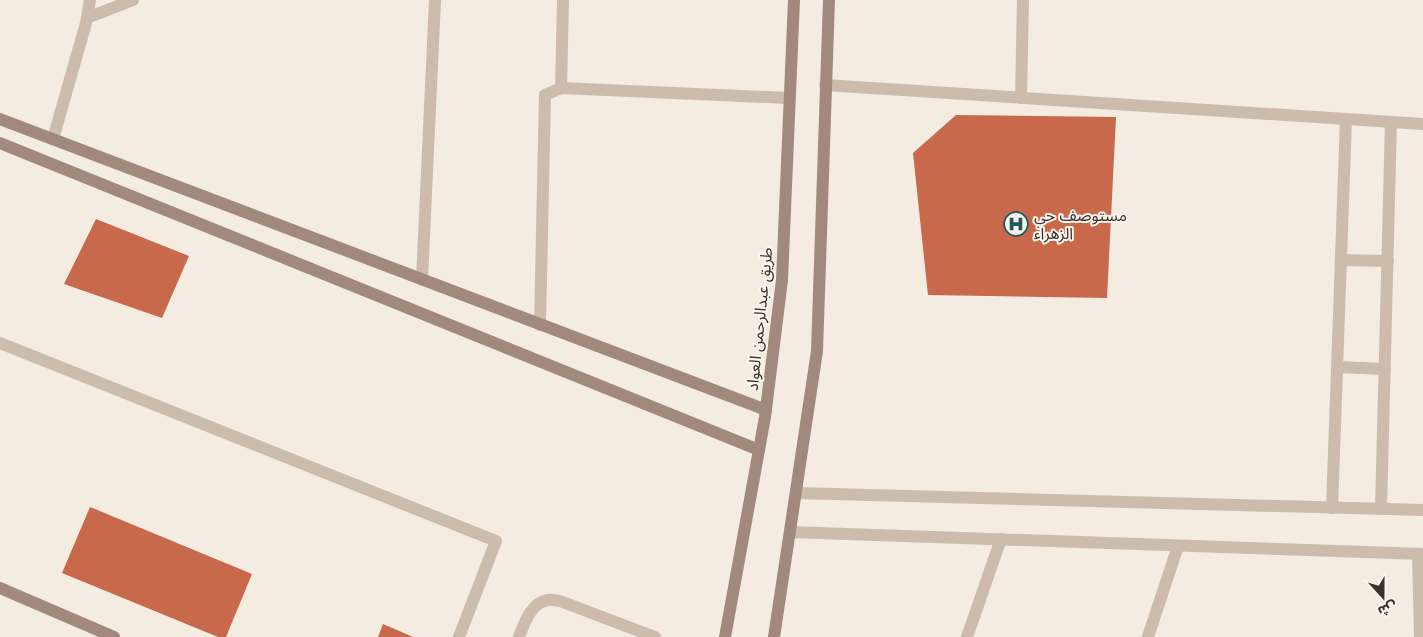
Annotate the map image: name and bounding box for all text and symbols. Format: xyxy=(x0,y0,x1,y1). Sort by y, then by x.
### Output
place label: مستوصف حي الزهراء xyxy=(1034,206,1127,243)
hospital icon: مستوصف حي الزهراء xyxy=(1003,211,1029,237)
street label: طريق عبدالرحمن العواد xyxy=(743,246,777,392)
north arrow xyxy=(1358,572,1408,622)
text: ش xyxy=(1375,597,1400,621)

